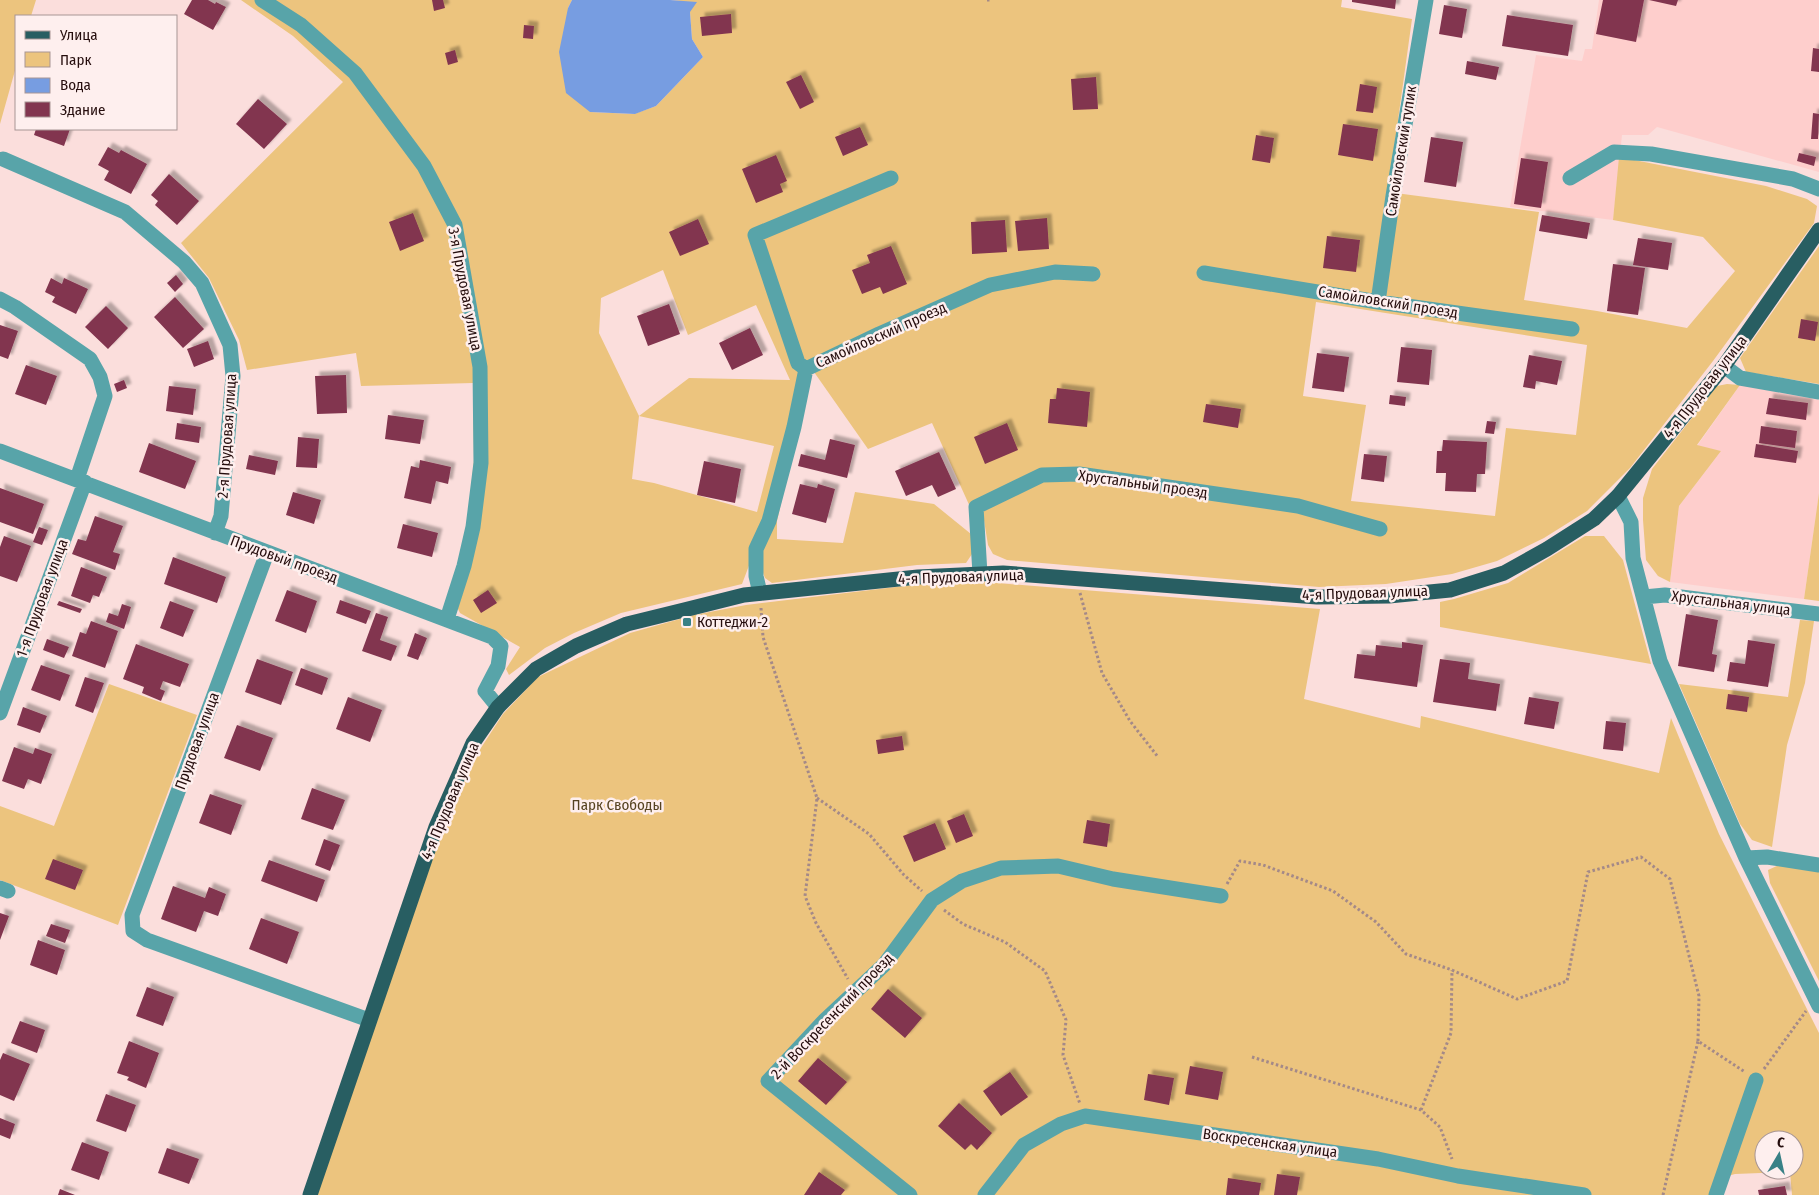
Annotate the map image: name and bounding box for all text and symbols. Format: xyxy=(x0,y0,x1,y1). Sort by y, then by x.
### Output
legend xyxy=(15,15,178,130)
text: Улица xyxy=(59,26,98,44)
text: Парк xyxy=(60,51,91,69)
text: Вода xyxy=(60,76,91,94)
street label: Самойловский тупик xyxy=(1382,84,1420,218)
text: Здание xyxy=(60,101,106,119)
street label: 3-я Прудовая улица xyxy=(444,226,486,352)
street label: Самойловский проезд xyxy=(1317,282,1459,322)
street label: Самойловский проезд xyxy=(813,298,949,372)
street label: 4-я Прудовая улица xyxy=(1659,332,1751,442)
street label: 2-я Прудовая улица xyxy=(214,373,240,499)
street label: Хрустальный проезд xyxy=(1077,466,1209,502)
street label: Прудовый проезд xyxy=(228,531,340,587)
street label: 1-я Прудовая улица xyxy=(12,536,72,660)
street label: 4-я Прудовая улица xyxy=(898,566,1024,588)
street label: 4-я Прудовая улица xyxy=(1302,582,1428,604)
street label: Хрустальная улица xyxy=(1670,587,1792,619)
place label: Коттеджи-2 xyxy=(697,613,768,631)
marker: Коттеджи-2 xyxy=(681,616,693,628)
street label: Прудовая улица xyxy=(171,690,223,792)
street label: 4-я Прудовая улица xyxy=(417,740,483,862)
park label: Парк Свободы xyxy=(572,796,662,814)
street label: 2-й Воскресенский проезд xyxy=(767,949,897,1083)
street label: Воскресенская улица xyxy=(1202,1125,1338,1161)
north arrow xyxy=(1754,1130,1804,1180)
text: С xyxy=(1776,1134,1787,1152)

